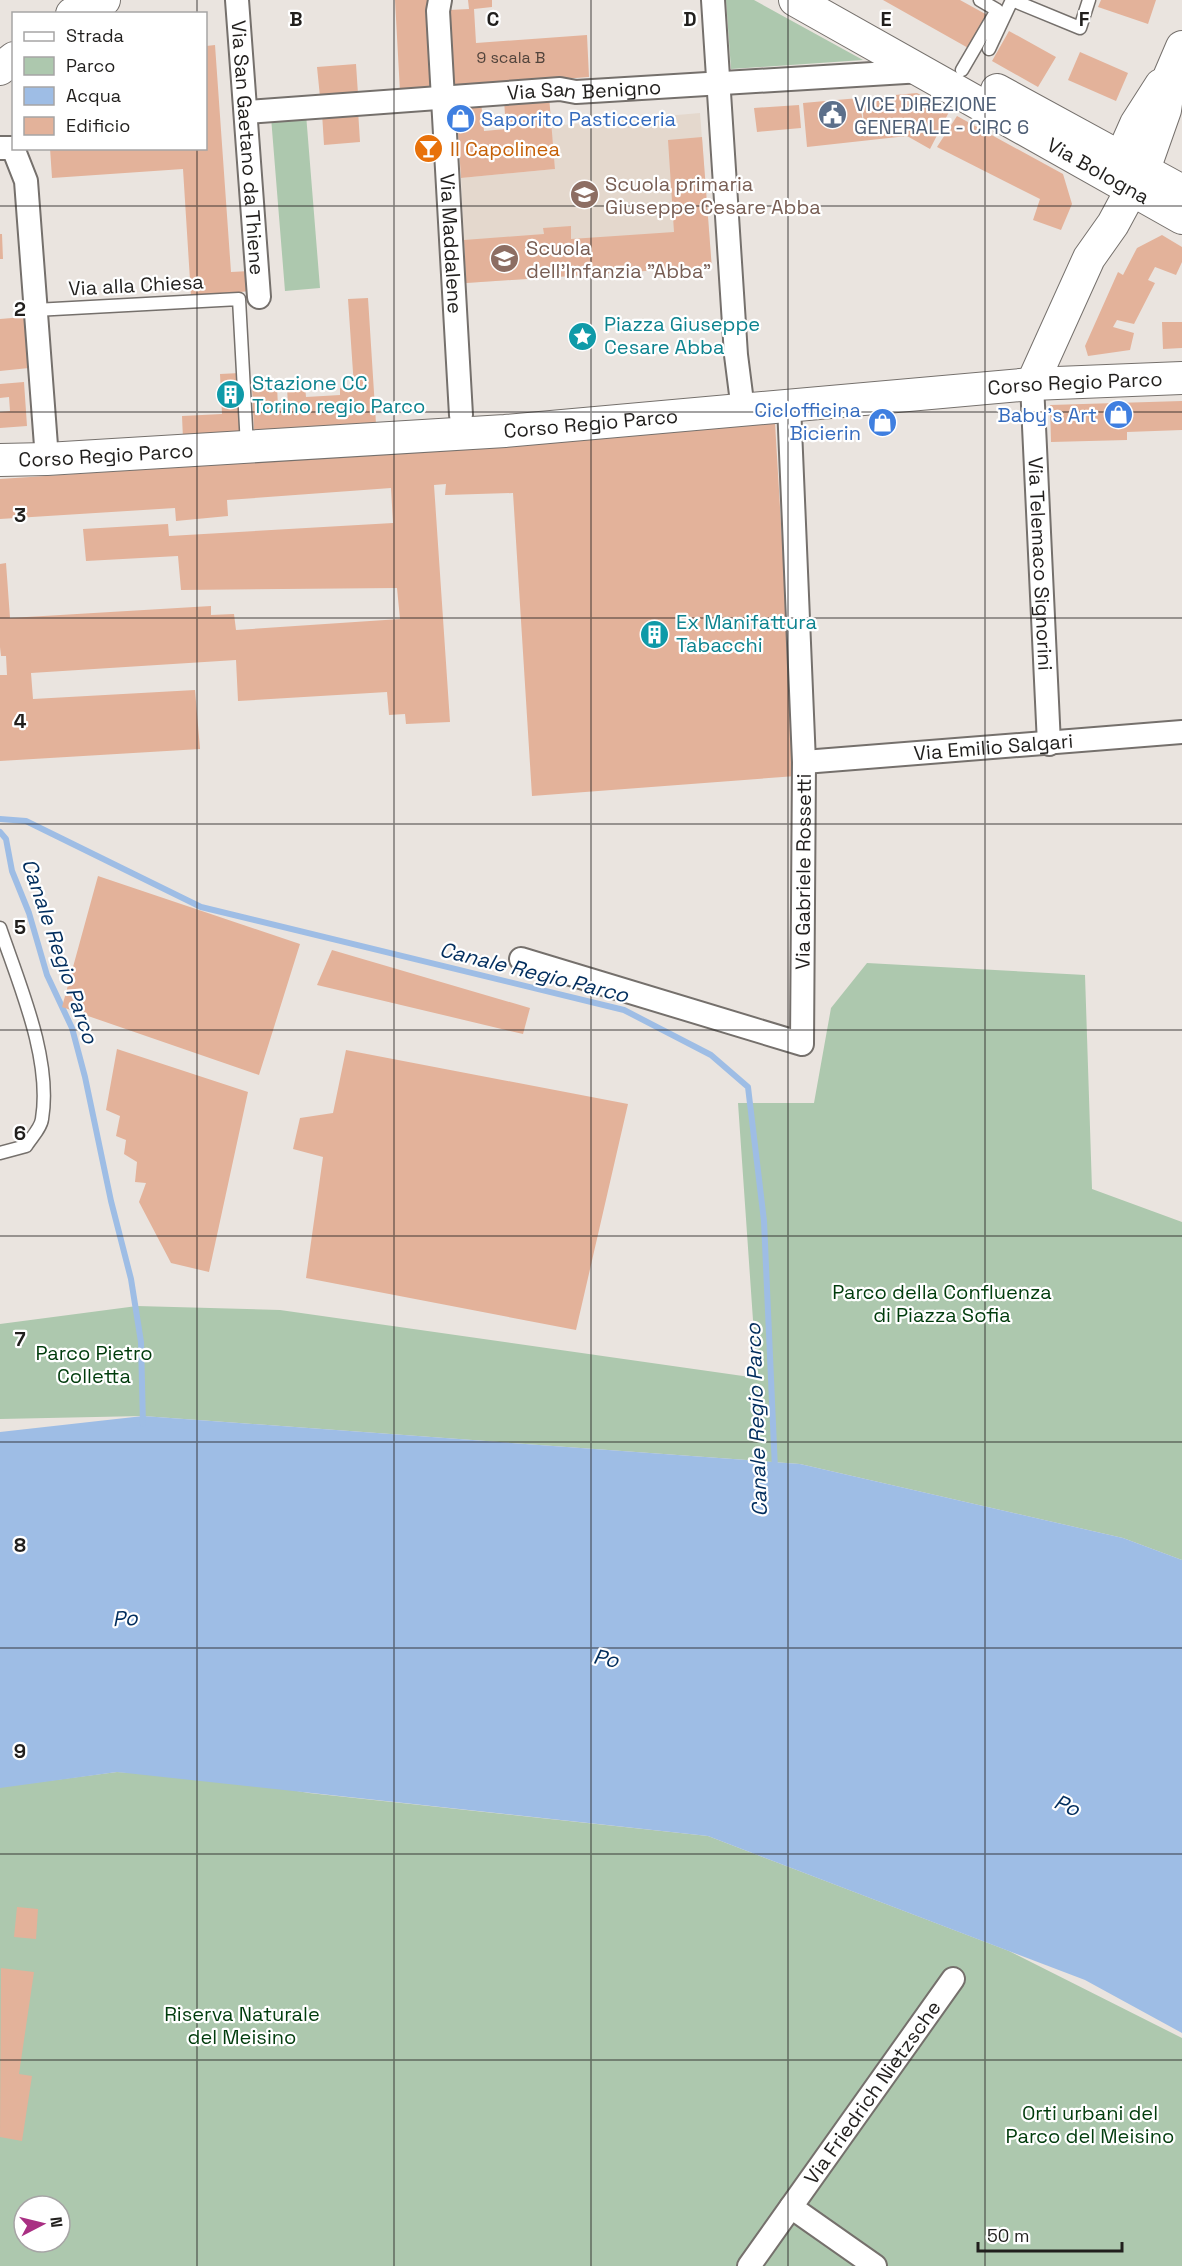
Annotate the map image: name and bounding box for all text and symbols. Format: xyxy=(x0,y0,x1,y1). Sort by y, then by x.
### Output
text: B xyxy=(289,6,303,32)
text: C xyxy=(487,6,500,32)
text: D xyxy=(683,6,697,32)
text: E xyxy=(880,6,892,32)
text: F xyxy=(1079,6,1090,32)
legend xyxy=(12,12,207,150)
street label: Via San Gaetano da Thiene xyxy=(226,19,270,276)
text: Strada xyxy=(66,24,124,47)
house number: 9 scala B xyxy=(477,47,545,68)
text: Parco xyxy=(66,54,115,77)
street label: Via San Benigno xyxy=(506,74,662,106)
text: Acqua xyxy=(66,84,121,107)
place label: VICE DIREZIONE GENERALE - CIRC 6 xyxy=(854,91,1029,140)
public building icon: VICE DIREZIONE GENERALE - CIRC 6 xyxy=(817,99,849,131)
shop icon: Saporito Pasticceria xyxy=(444,103,476,135)
place label: Saporito Pasticceria xyxy=(481,106,676,132)
text: Edificio xyxy=(66,114,130,137)
street label: Via Bologna xyxy=(1042,132,1154,210)
bar icon: Il Capolinea xyxy=(413,133,445,165)
place label: Il Capolinea xyxy=(450,136,560,162)
place label: Scuola primaria Giuseppe Cesare Abba xyxy=(605,171,821,220)
street label: Via Maddalene xyxy=(434,173,468,314)
school or university icon: Scuola primaria Giuseppe Cesare Abba xyxy=(568,179,600,211)
place label: Scuola dell'Infanzia "Abba" xyxy=(526,235,711,284)
school or university icon: Scuola dell'Infanzia "Abba" xyxy=(489,243,521,275)
street label: Via alla Chiesa xyxy=(68,268,204,302)
text: 2 xyxy=(14,296,26,322)
place label: Piazza Giuseppe Cesare Abba xyxy=(604,311,760,360)
place icon: Piazza Giuseppe Cesare Abba xyxy=(567,320,599,352)
street label: Corso Regio Parco xyxy=(986,366,1163,401)
place label: Stazione CC Torino regio Parco xyxy=(252,370,425,419)
building icon: Stazione CC Torino regio Parco xyxy=(215,378,247,410)
place label: Ciclofficina Bicierin xyxy=(754,397,861,446)
shop icon: Baby's Art xyxy=(1102,399,1134,431)
place label: Baby's Art xyxy=(997,402,1097,428)
street label: Corso Regio Parco xyxy=(502,403,679,444)
shop icon: Ciclofficina Bicierin xyxy=(866,406,898,438)
street label: Corso Regio Parco xyxy=(18,437,194,473)
street label: Via Telemaco Signorini xyxy=(1022,456,1059,671)
text: 3 xyxy=(14,502,26,528)
place label: Ex Manifattura Tabacchi xyxy=(676,609,817,658)
building icon: Ex Manifattura Tabacchi xyxy=(639,618,671,650)
text: 4 xyxy=(14,708,27,734)
street label: Via Emilio Salgari xyxy=(913,728,1074,766)
street label: Via Gabriele Rossetti xyxy=(790,773,817,970)
water label: Canale Regio Parco xyxy=(16,855,105,1048)
text: 5 xyxy=(14,914,26,940)
water label: Canale Regio Parco xyxy=(437,935,632,1009)
text: 6 xyxy=(14,1120,26,1146)
park label: Parco della Confluenza di Piazza Sofia xyxy=(832,1279,1052,1328)
water label: Canale Regio Parco xyxy=(739,1322,773,1517)
text: 7 xyxy=(14,1326,26,1352)
park label: Parco Pietro Colletta xyxy=(35,1340,153,1389)
text: 8 xyxy=(14,1532,26,1558)
water label: Po xyxy=(112,1604,139,1632)
water label: Po xyxy=(591,1642,622,1674)
text: 9 xyxy=(14,1738,26,1764)
water label: Po xyxy=(1050,1788,1085,1823)
street label: Via Friedrich Nietzsche xyxy=(798,1995,947,2189)
park label: Riserva Naturale del Meisino xyxy=(164,2001,320,2050)
park label: Orti urbani del Parco del Meisino xyxy=(1006,2100,1174,2149)
north arrow xyxy=(12,2194,72,2254)
scale bar xyxy=(978,2215,1122,2253)
text: N xyxy=(45,2216,67,2229)
text: 50 m xyxy=(987,2224,1029,2247)

